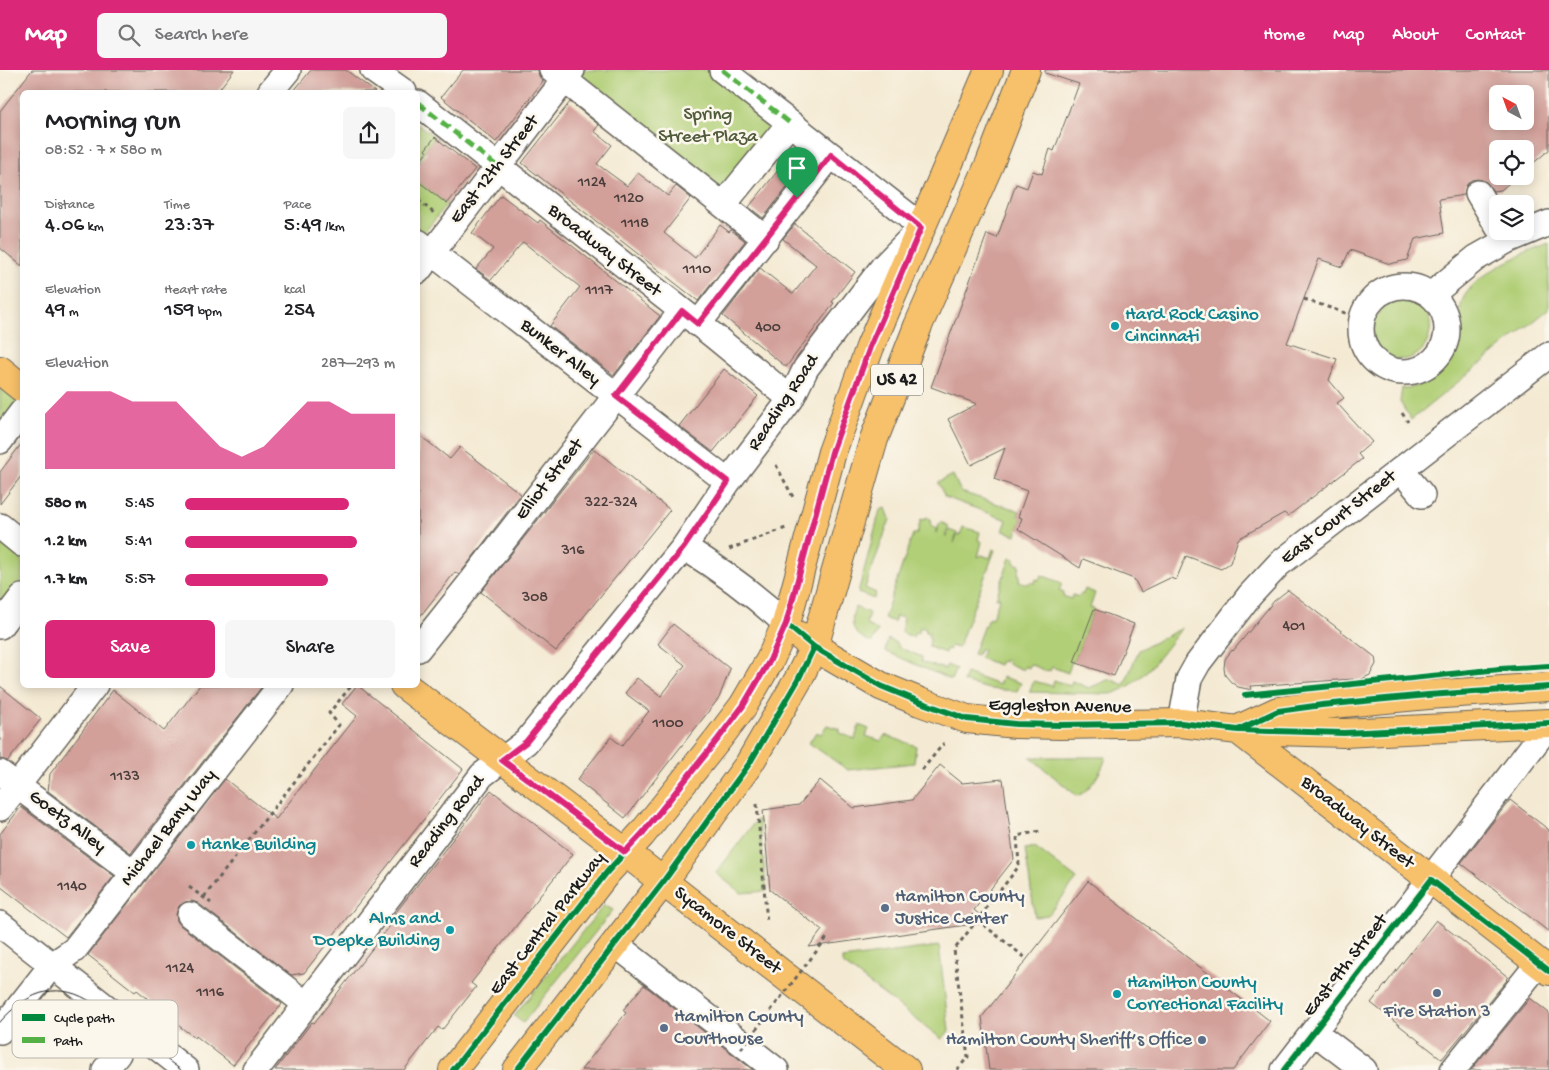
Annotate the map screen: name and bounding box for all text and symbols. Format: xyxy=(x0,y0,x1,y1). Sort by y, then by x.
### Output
search box xyxy=(97,13,447,58)
text: Map xyxy=(25,21,67,50)
icon: search xyxy=(115,21,143,49)
text: Search here xyxy=(155,24,248,47)
text: Home xyxy=(1263,25,1305,46)
text: Map xyxy=(1333,25,1364,46)
text: About xyxy=(1392,25,1438,46)
text: Contact xyxy=(1466,25,1524,46)
north arrow xyxy=(1489,85,1534,130)
map controls xyxy=(1489,85,1534,240)
park label: Spring Street Plaza xyxy=(658,104,759,149)
text: Morning run xyxy=(45,106,180,139)
button: share xyxy=(343,107,395,159)
street label: East 12th Street xyxy=(445,109,546,229)
button: locate xyxy=(1489,140,1534,185)
text: 08:52 · 7 × 580 m xyxy=(45,142,162,161)
pin xyxy=(776,147,818,198)
icon: arrive xyxy=(783,154,811,182)
house number: 1124 xyxy=(577,174,607,193)
house number: 1120 xyxy=(613,190,644,209)
button: layers xyxy=(1489,195,1534,240)
text: Distance xyxy=(45,197,94,214)
text: Time xyxy=(164,197,190,214)
text: Pace xyxy=(284,197,311,214)
street label: Broadway Street xyxy=(542,199,667,304)
text: 4.06 xyxy=(45,214,84,239)
text: 23:37 xyxy=(164,214,214,239)
text: 5:49 xyxy=(284,214,322,239)
house number: 1118 xyxy=(620,215,649,234)
text: km xyxy=(84,219,104,236)
text: /km xyxy=(322,219,345,236)
house number: 1110 xyxy=(682,261,711,280)
text: Elevation xyxy=(45,282,101,299)
text: Heart rate xyxy=(164,282,227,299)
text: kcal xyxy=(284,282,306,299)
house number: 1117 xyxy=(584,282,614,301)
text: 49 xyxy=(45,299,65,324)
text: 159 xyxy=(164,299,194,324)
text: 254 xyxy=(284,299,315,324)
text: m xyxy=(65,304,79,321)
text: bpm xyxy=(194,304,222,321)
place label: Hard Rock Casino Cincinnati xyxy=(1125,304,1259,349)
street label: Bunker Alley xyxy=(514,314,605,392)
house number: 400 xyxy=(755,319,781,338)
marker: Hard Rock Casino Cincinnati xyxy=(1109,320,1121,332)
street label: Reading Road xyxy=(743,349,826,456)
text: Elevation xyxy=(45,355,109,374)
text: 287–293 m xyxy=(321,355,395,374)
road number: US 42 xyxy=(871,364,923,396)
street label: Elliot Street xyxy=(511,433,590,525)
street label: East Court Street xyxy=(1277,464,1403,570)
house number: 322-324 xyxy=(584,494,638,513)
text: 580 m xyxy=(45,495,86,514)
text: 5:45 xyxy=(125,495,154,514)
text: 1.2 km xyxy=(45,533,87,552)
text: 5:41 xyxy=(125,533,152,552)
house number: 316 xyxy=(561,542,585,561)
text: 1.7 km xyxy=(45,571,87,590)
text: 5:57 xyxy=(125,571,155,590)
house number: 308 xyxy=(521,589,548,608)
house number: 401 xyxy=(1282,618,1306,637)
button: Save xyxy=(45,620,215,678)
button: Share xyxy=(225,620,395,678)
street label: Eggleston Avenue xyxy=(988,694,1132,720)
house number: 1100 xyxy=(651,715,684,734)
street label: Michael Bany Way xyxy=(116,764,222,891)
house number: 1133 xyxy=(109,768,140,787)
street label: Reading Road xyxy=(404,770,491,873)
street label: Broadway Street xyxy=(1295,771,1420,876)
street label: Goetz Alley xyxy=(24,785,111,859)
place label: Hanke Building xyxy=(201,834,316,857)
marker: Hanke Building xyxy=(185,839,197,851)
street label: East Central Parkway xyxy=(485,847,611,1000)
house number: 1140 xyxy=(56,878,87,897)
street label: Sycamore Street xyxy=(669,882,787,982)
place label: Hamilton County Justice Center xyxy=(895,886,1025,931)
marker: Hamilton County Justice Center xyxy=(879,902,891,914)
place label: Alms and Doepke Building xyxy=(312,908,442,953)
street label: East 9th Street xyxy=(1299,908,1395,1022)
marker: Alms and Doepke Building xyxy=(444,924,456,936)
house number: 1124 xyxy=(165,960,195,979)
place label: Hamilton County Correctional Facility xyxy=(1127,972,1284,1017)
house number: 1116 xyxy=(195,984,225,1003)
marker: Fire Station 3 xyxy=(1431,987,1443,999)
marker: Hamilton County Correctional Facility xyxy=(1111,988,1123,1000)
legend xyxy=(12,1000,178,1058)
place label: Fire Station 3 xyxy=(1382,1001,1491,1024)
place label: Hamilton County Courthouse xyxy=(674,1006,804,1051)
text: Cycle path xyxy=(54,1011,115,1028)
marker: Hamilton County Courthouse xyxy=(658,1022,670,1034)
place label: Hamilton County Sheriff’s Office xyxy=(946,1029,1192,1052)
text: Path xyxy=(53,1034,83,1051)
marker: Hamilton County Sheriff’s Office xyxy=(1196,1034,1208,1046)

